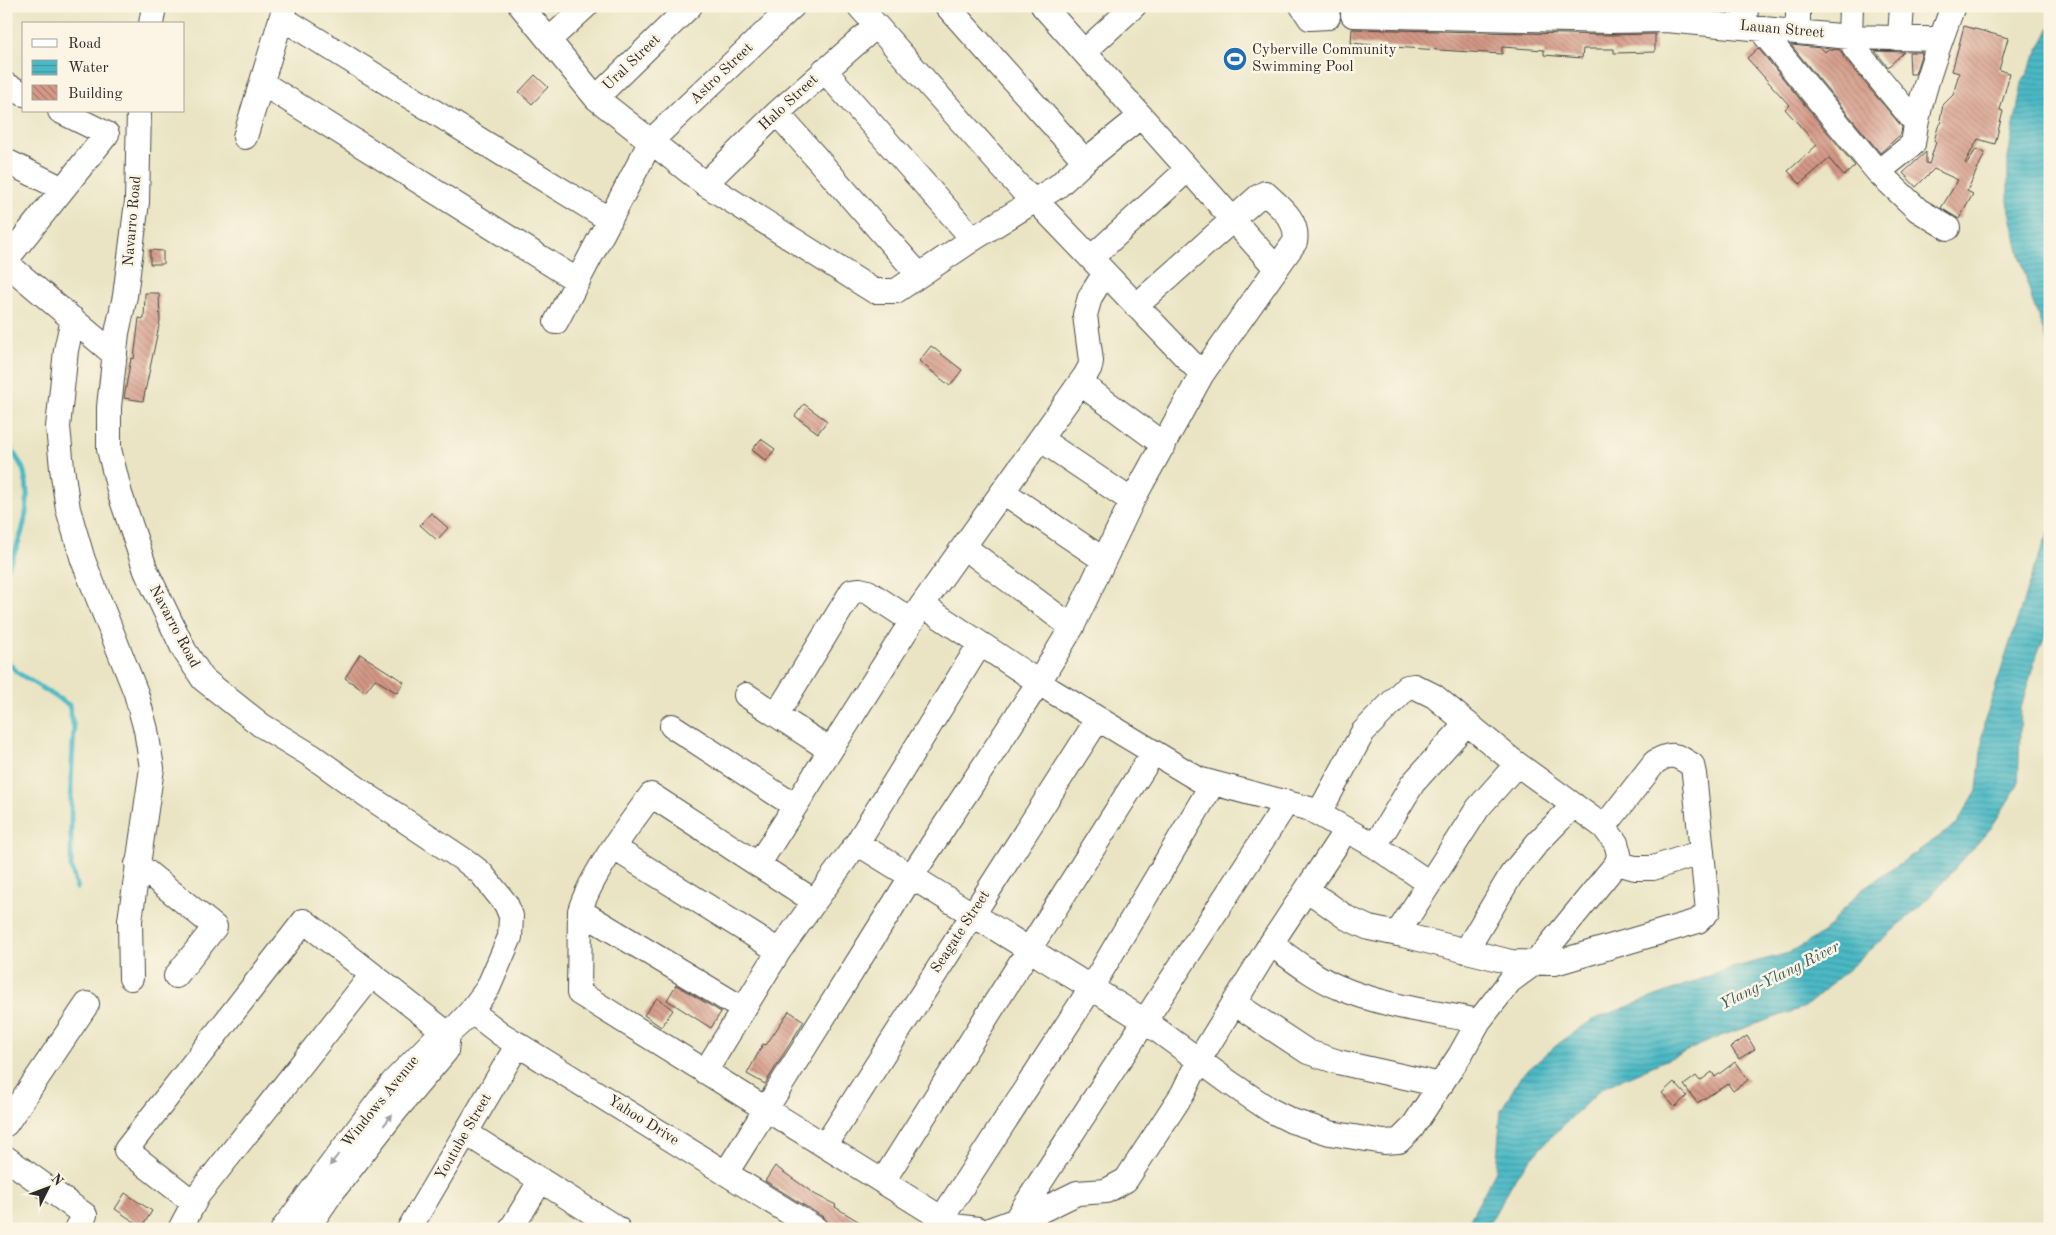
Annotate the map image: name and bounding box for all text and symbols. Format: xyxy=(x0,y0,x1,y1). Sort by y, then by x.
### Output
street label: Lauan Street xyxy=(1739,19,1825,41)
legend xyxy=(22,22,185,112)
street label: Ural Street xyxy=(600,32,664,94)
text: Road xyxy=(68,37,102,52)
street label: Astro Street xyxy=(688,41,756,107)
place label: Cyberville Community Swimming Pool xyxy=(1252,43,1397,75)
sports icon: Cyberville Community Swimming Pool xyxy=(1222,46,1248,72)
text: Water xyxy=(68,61,109,76)
street label: Halo Street xyxy=(757,72,821,134)
text: Building xyxy=(68,87,123,102)
street label: Navarro Road xyxy=(122,175,144,267)
street label: Navarro Road xyxy=(146,583,202,671)
street label: Seagate Street xyxy=(929,888,993,976)
water label: Ylang-Ylang River xyxy=(1718,939,1843,1013)
street label: Windows Avenue xyxy=(340,1053,422,1150)
street label: Youtube Street xyxy=(433,1091,495,1183)
street label: Yahoo Drive xyxy=(605,1093,681,1149)
one-way arrow xyxy=(383,1114,394,1127)
one-way arrow xyxy=(329,1153,339,1167)
north arrow xyxy=(22,1162,72,1212)
text: N xyxy=(48,1171,66,1189)

